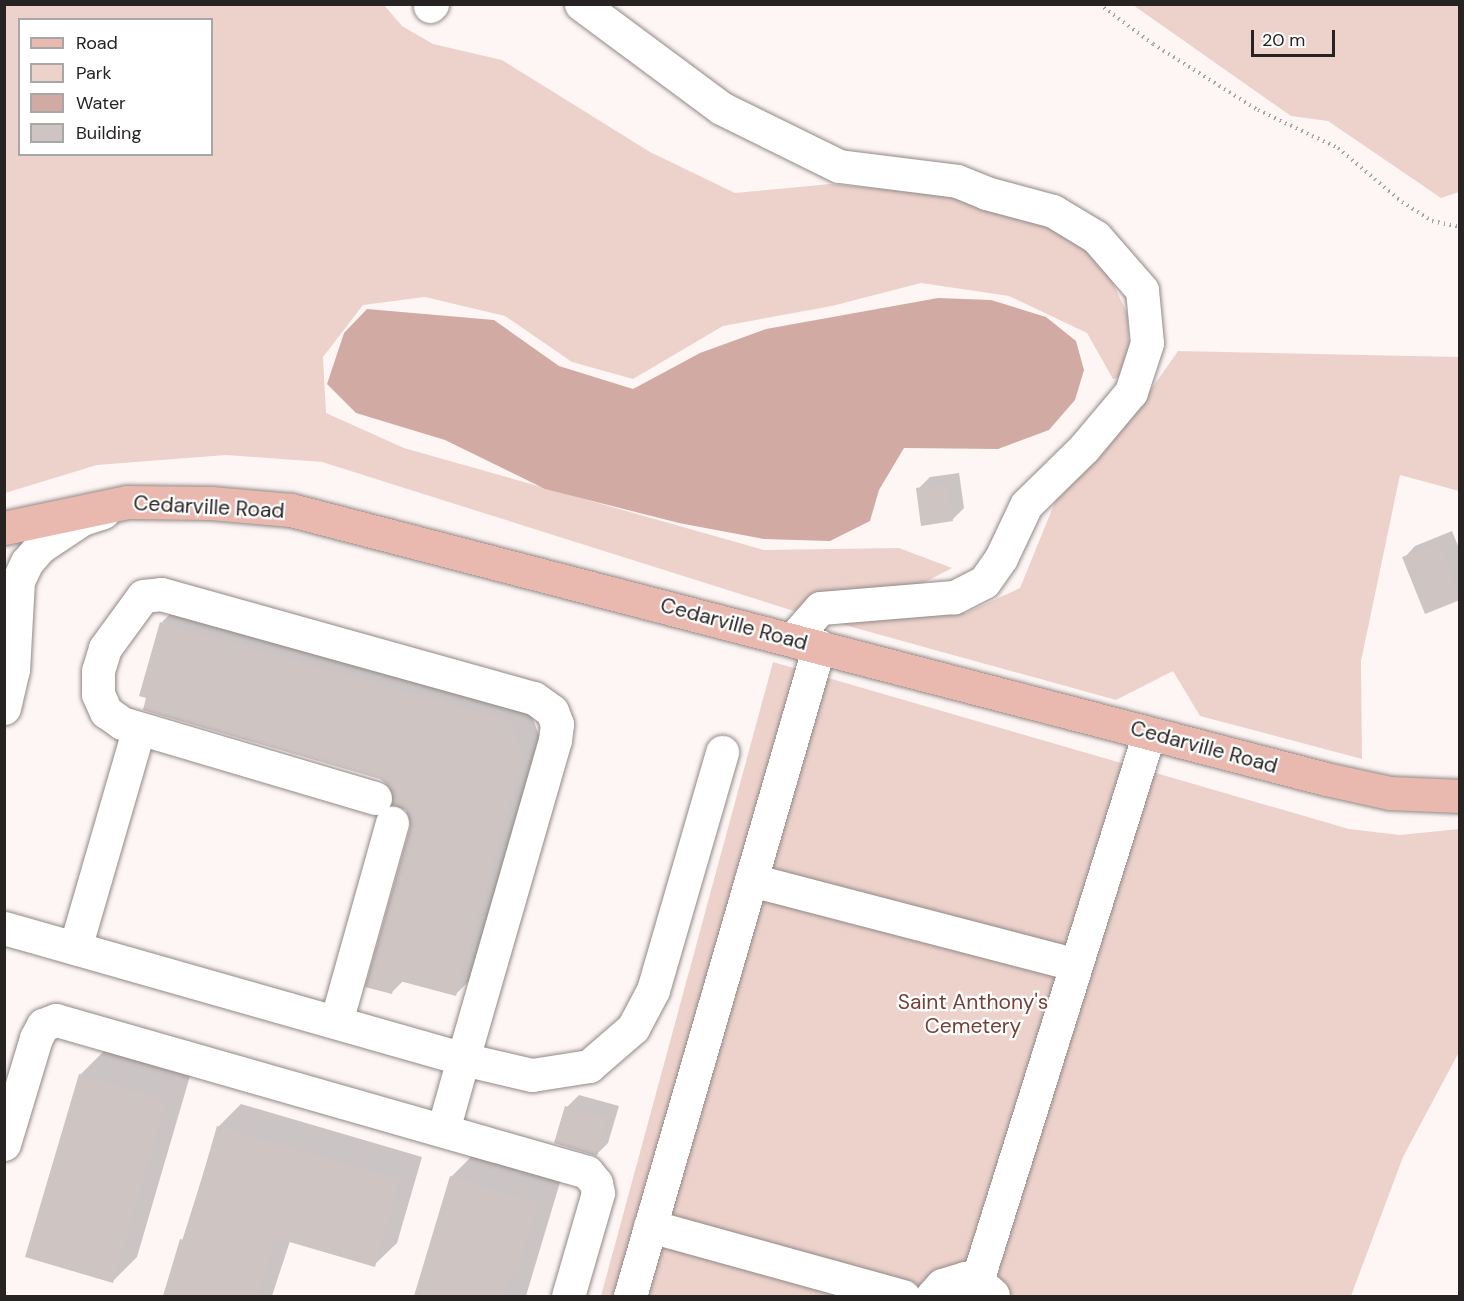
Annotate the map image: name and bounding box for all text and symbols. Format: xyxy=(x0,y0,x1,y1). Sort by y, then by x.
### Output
legend xyxy=(18,18,213,156)
scale bar xyxy=(1254,18,1338,56)
text: 20 m xyxy=(1262,28,1305,52)
text: Road xyxy=(76,31,118,55)
text: Park xyxy=(76,61,112,85)
text: Water xyxy=(76,91,126,115)
text: Building xyxy=(76,121,141,145)
street label: Cedarville Road xyxy=(133,490,285,524)
street label: Cedarville Road xyxy=(658,592,810,656)
street label: Cedarville Road xyxy=(1128,715,1280,779)
park label: Saint Anthony's Cemetery xyxy=(898,989,1048,1039)

